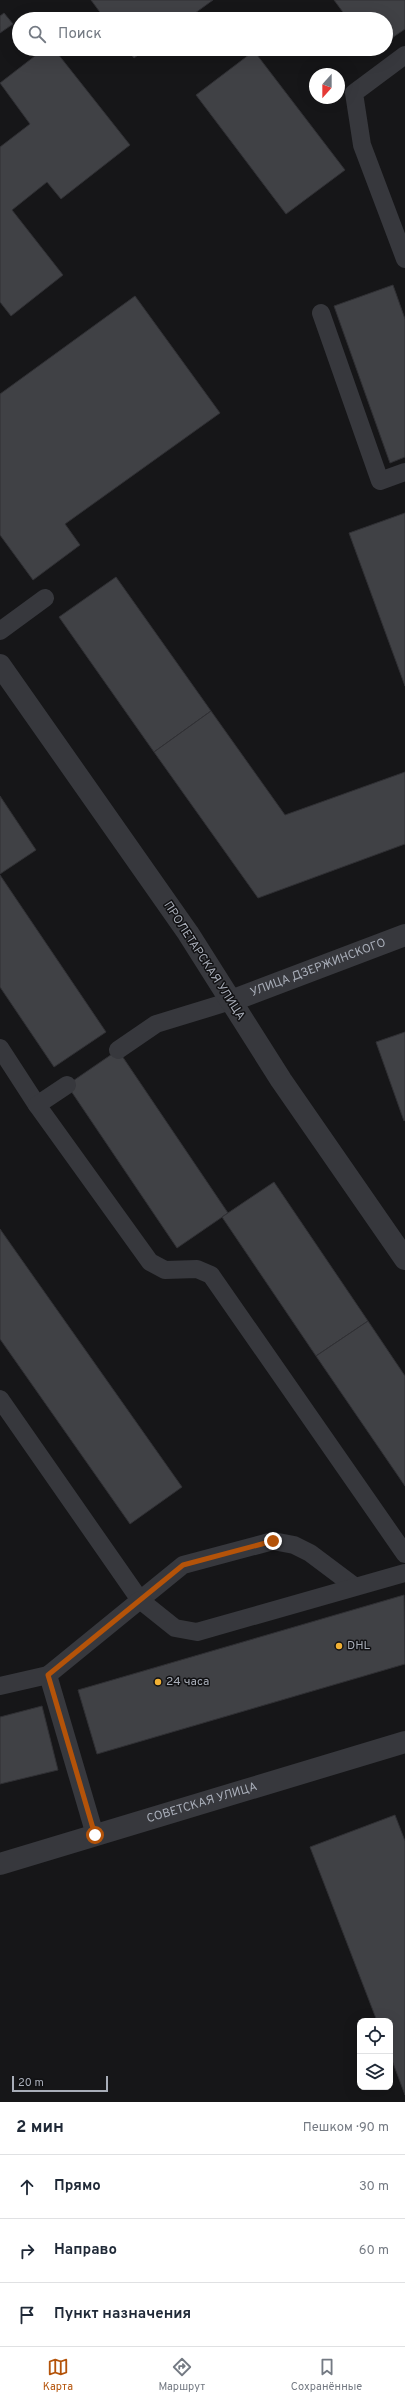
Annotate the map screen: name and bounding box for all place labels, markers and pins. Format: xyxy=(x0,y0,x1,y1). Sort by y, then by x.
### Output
place label: DHL xyxy=(347,1638,370,1654)
marker: DHL xyxy=(334,1641,344,1651)
place label: 24 часа xyxy=(166,1674,209,1690)
marker: 24 часа xyxy=(153,1677,163,1687)

